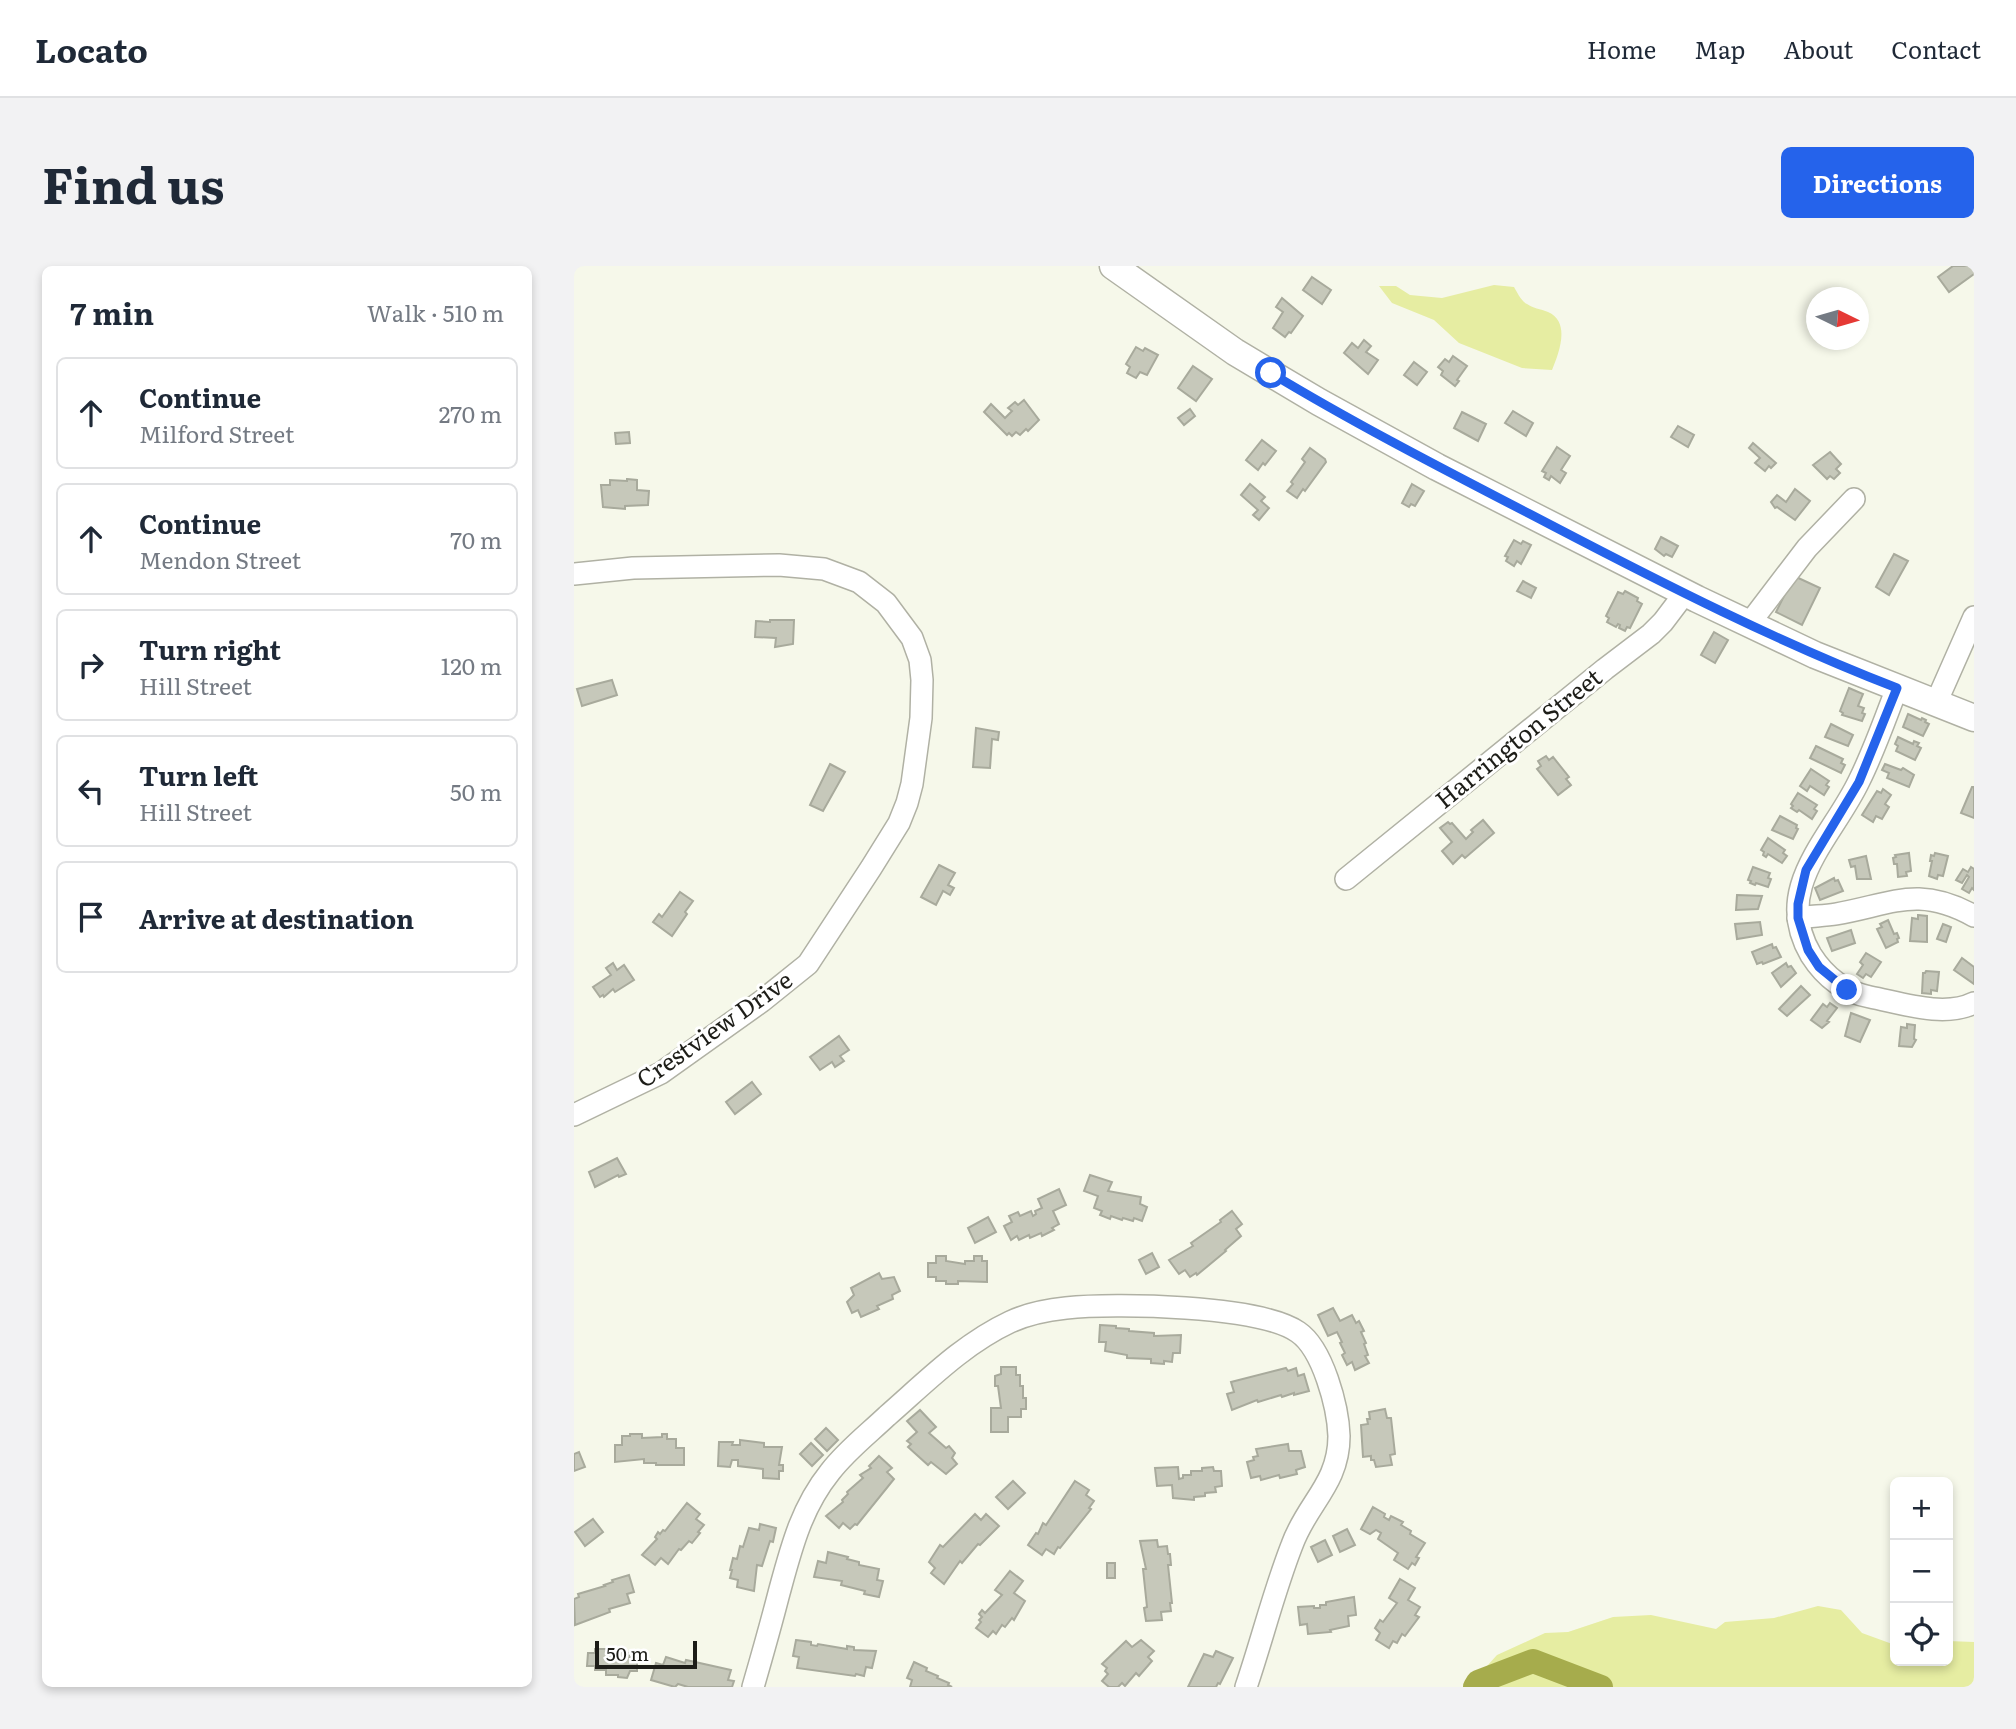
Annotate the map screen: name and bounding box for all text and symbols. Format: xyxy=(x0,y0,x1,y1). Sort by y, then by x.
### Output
text: Locato xyxy=(35,24,148,73)
text: Home xyxy=(1587,31,1656,66)
text: Map xyxy=(1694,31,1745,66)
text: About xyxy=(1783,31,1853,66)
text: Contact xyxy=(1891,31,1981,66)
text: Find us xyxy=(42,146,225,219)
button: Directions xyxy=(1781,147,1974,218)
north arrow xyxy=(1806,287,1869,350)
text: 7 min xyxy=(70,290,154,334)
text: Walk · 510 m xyxy=(367,295,504,329)
route start xyxy=(1255,357,1286,388)
text: Continue xyxy=(139,377,261,416)
icon: ahead xyxy=(72,394,110,432)
text: 270 m xyxy=(439,396,502,430)
text: Milford Street xyxy=(139,416,294,450)
text: Continue xyxy=(139,503,261,542)
icon: ahead xyxy=(72,520,110,558)
text: 70 m xyxy=(450,522,502,556)
text: Mendon Street xyxy=(139,542,301,576)
text: Turn right xyxy=(139,629,281,668)
icon: right xyxy=(72,646,110,684)
text: 120 m xyxy=(441,648,502,682)
street label: Harrington Street xyxy=(1427,659,1609,815)
text: Hill Street xyxy=(139,668,252,702)
text: Turn left xyxy=(139,755,258,794)
icon: left xyxy=(72,772,110,810)
text: 50 m xyxy=(450,774,502,808)
text: Hill Street xyxy=(139,794,252,828)
icon: arrive xyxy=(72,898,110,936)
text: Arrive at destination xyxy=(139,898,414,937)
street label: Crestview Drive xyxy=(629,961,799,1095)
route end xyxy=(1831,974,1862,1005)
map controls xyxy=(1890,1477,1953,1666)
button: + xyxy=(1890,1477,1953,1540)
button: − xyxy=(1890,1540,1953,1603)
button: locate xyxy=(1890,1603,1953,1666)
scale bar xyxy=(595,1638,696,1670)
text: 50 m xyxy=(606,1639,649,1667)

